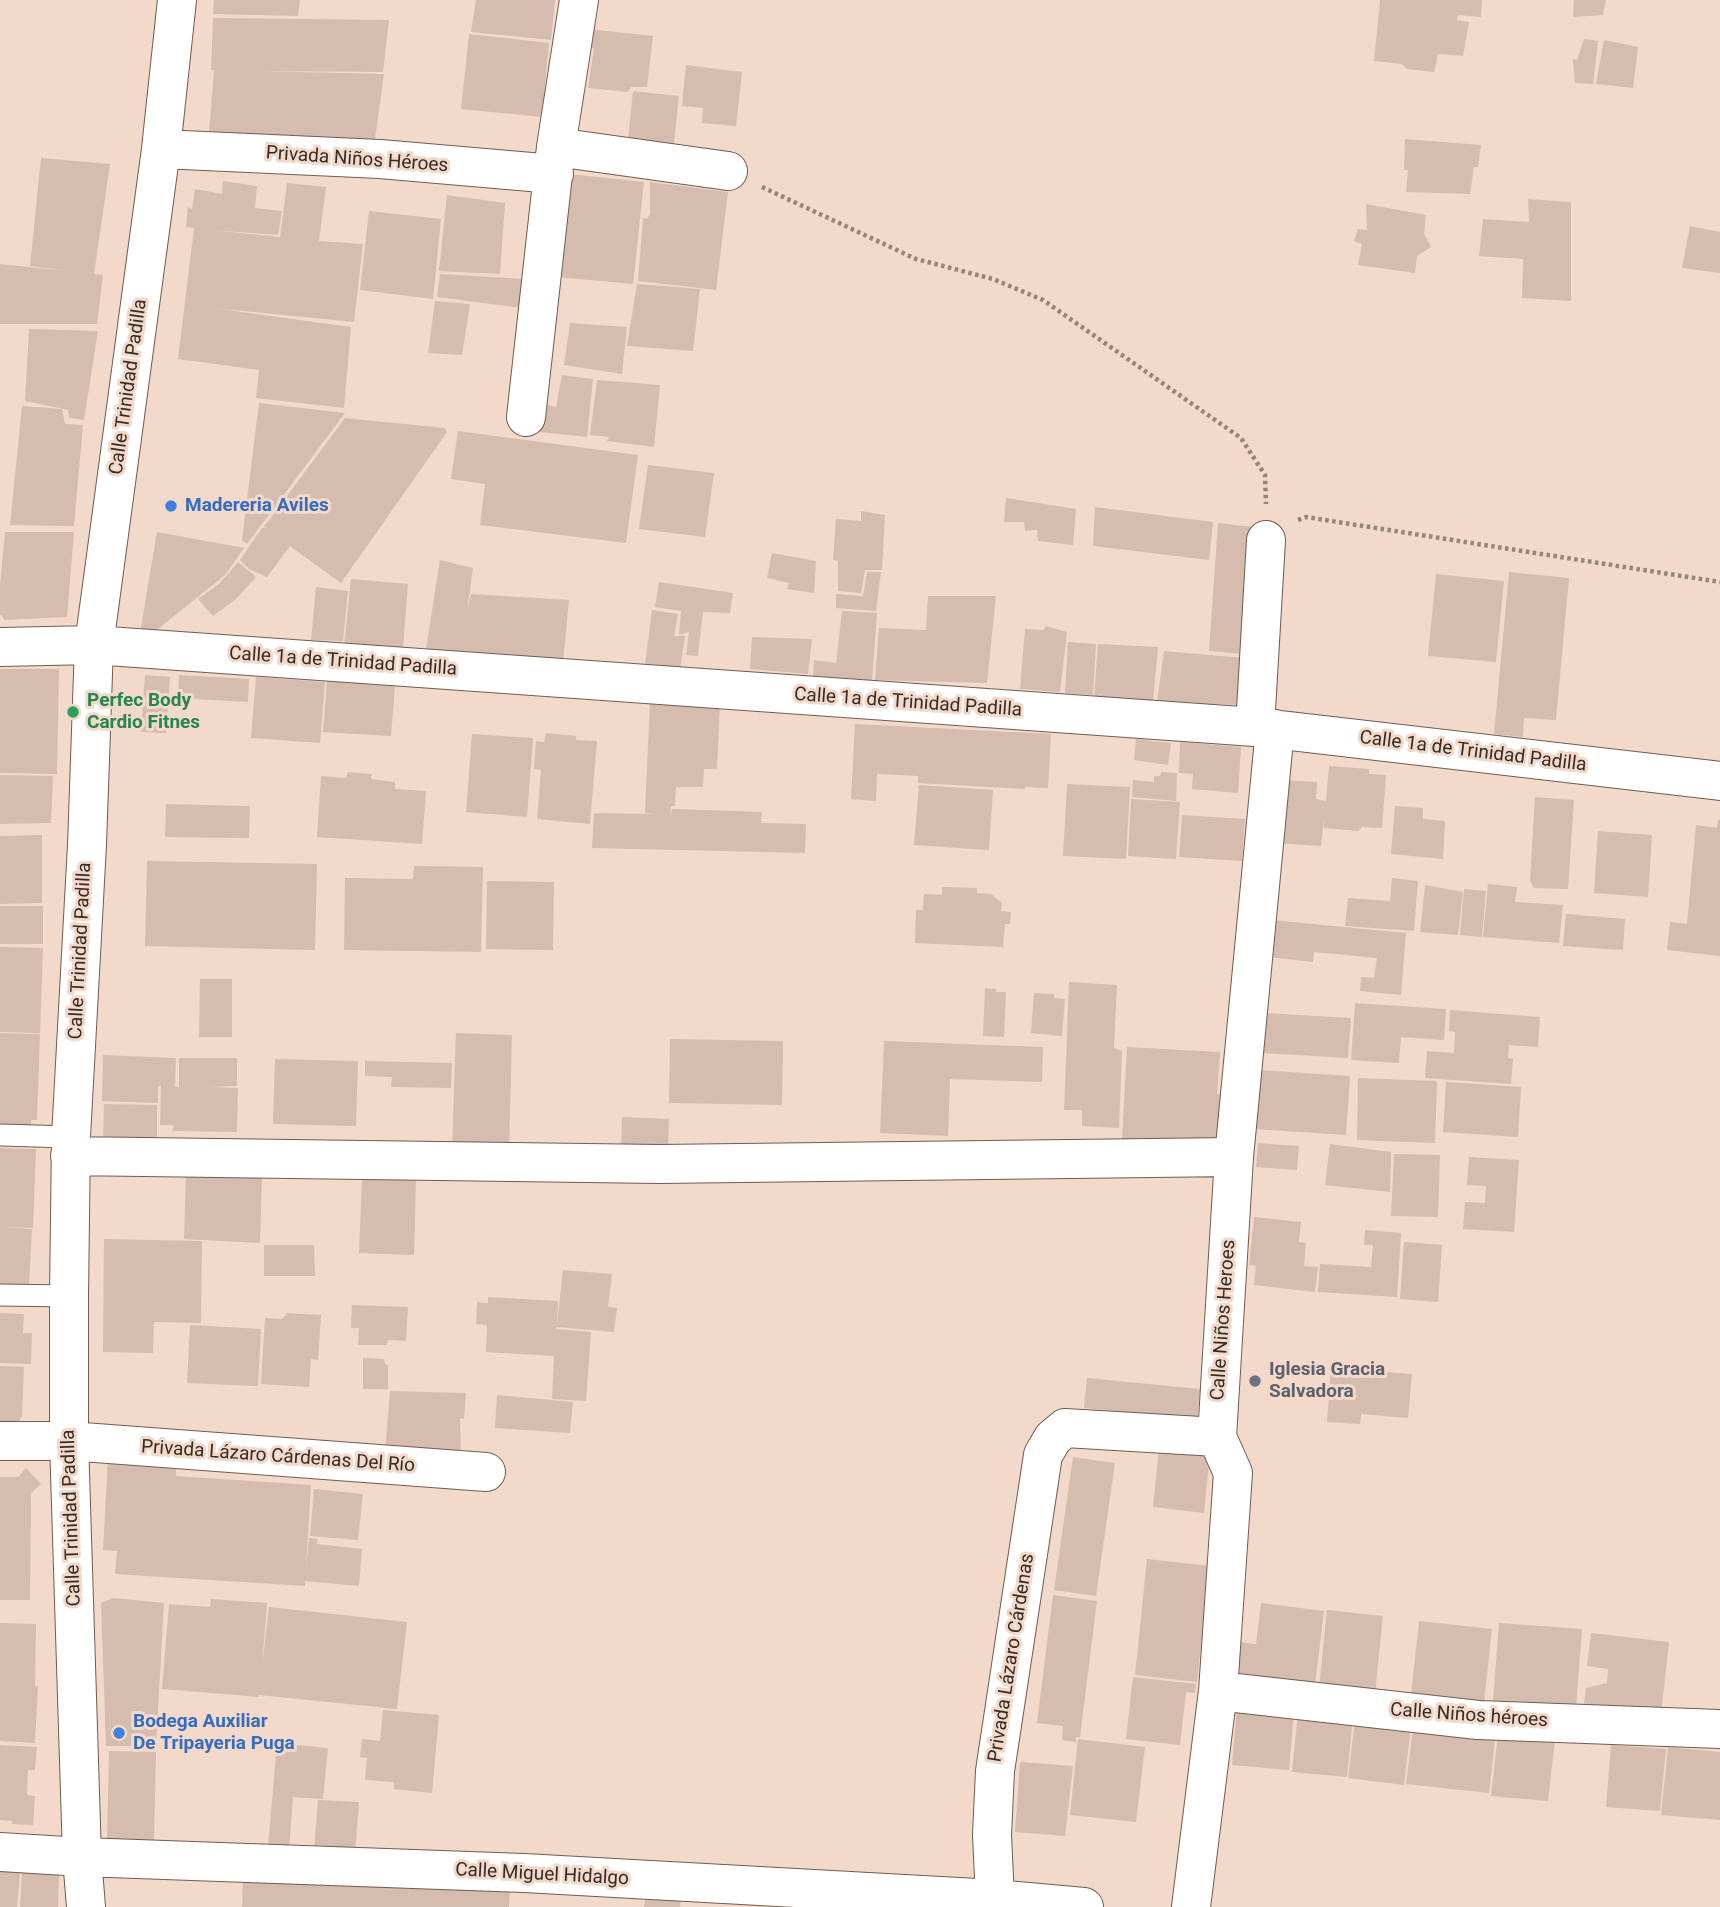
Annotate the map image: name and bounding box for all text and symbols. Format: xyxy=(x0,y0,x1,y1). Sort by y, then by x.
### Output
street label: Privada Niños Héroes xyxy=(265,142,449,178)
street label: Calle Trinidad Padilla xyxy=(105,298,153,476)
place label: Madereria Aviles xyxy=(185,495,329,517)
marker: Madereria Aviles xyxy=(163,498,179,514)
street label: Calle 1a de Trinidad Padilla xyxy=(228,643,458,681)
street label: Calle 1a de Trinidad Padilla xyxy=(793,684,1023,722)
place label: Perfec Body Cardio Fitnes xyxy=(87,690,200,734)
marker: Perfec Body Cardio Fitnes xyxy=(65,704,81,720)
street label: Calle 1a de Trinidad Padilla xyxy=(1358,727,1588,777)
street label: Calle Trinidad Padilla xyxy=(65,862,97,1040)
street label: Calle Niños Heroes xyxy=(1207,1239,1241,1401)
place label: Iglesia Gracia Salvadora xyxy=(1269,1359,1385,1403)
marker: Iglesia Gracia Salvadora xyxy=(1247,1373,1263,1389)
street label: Calle Trinidad Padilla xyxy=(58,1429,86,1607)
street label: Privada Lázaro Cárdenas Del Río xyxy=(140,1436,416,1478)
street label: Privada Lázaro Cárdenas xyxy=(984,1552,1040,1764)
street label: Calle Niños héroes xyxy=(1389,1699,1549,1733)
place label: Bodega Auxiliar De Tripayeria Puga xyxy=(133,1711,295,1755)
marker: Bodega Auxiliar De Tripayeria Puga xyxy=(111,1725,127,1741)
street label: Calle Miguel Hidalgo xyxy=(455,1859,629,1891)

